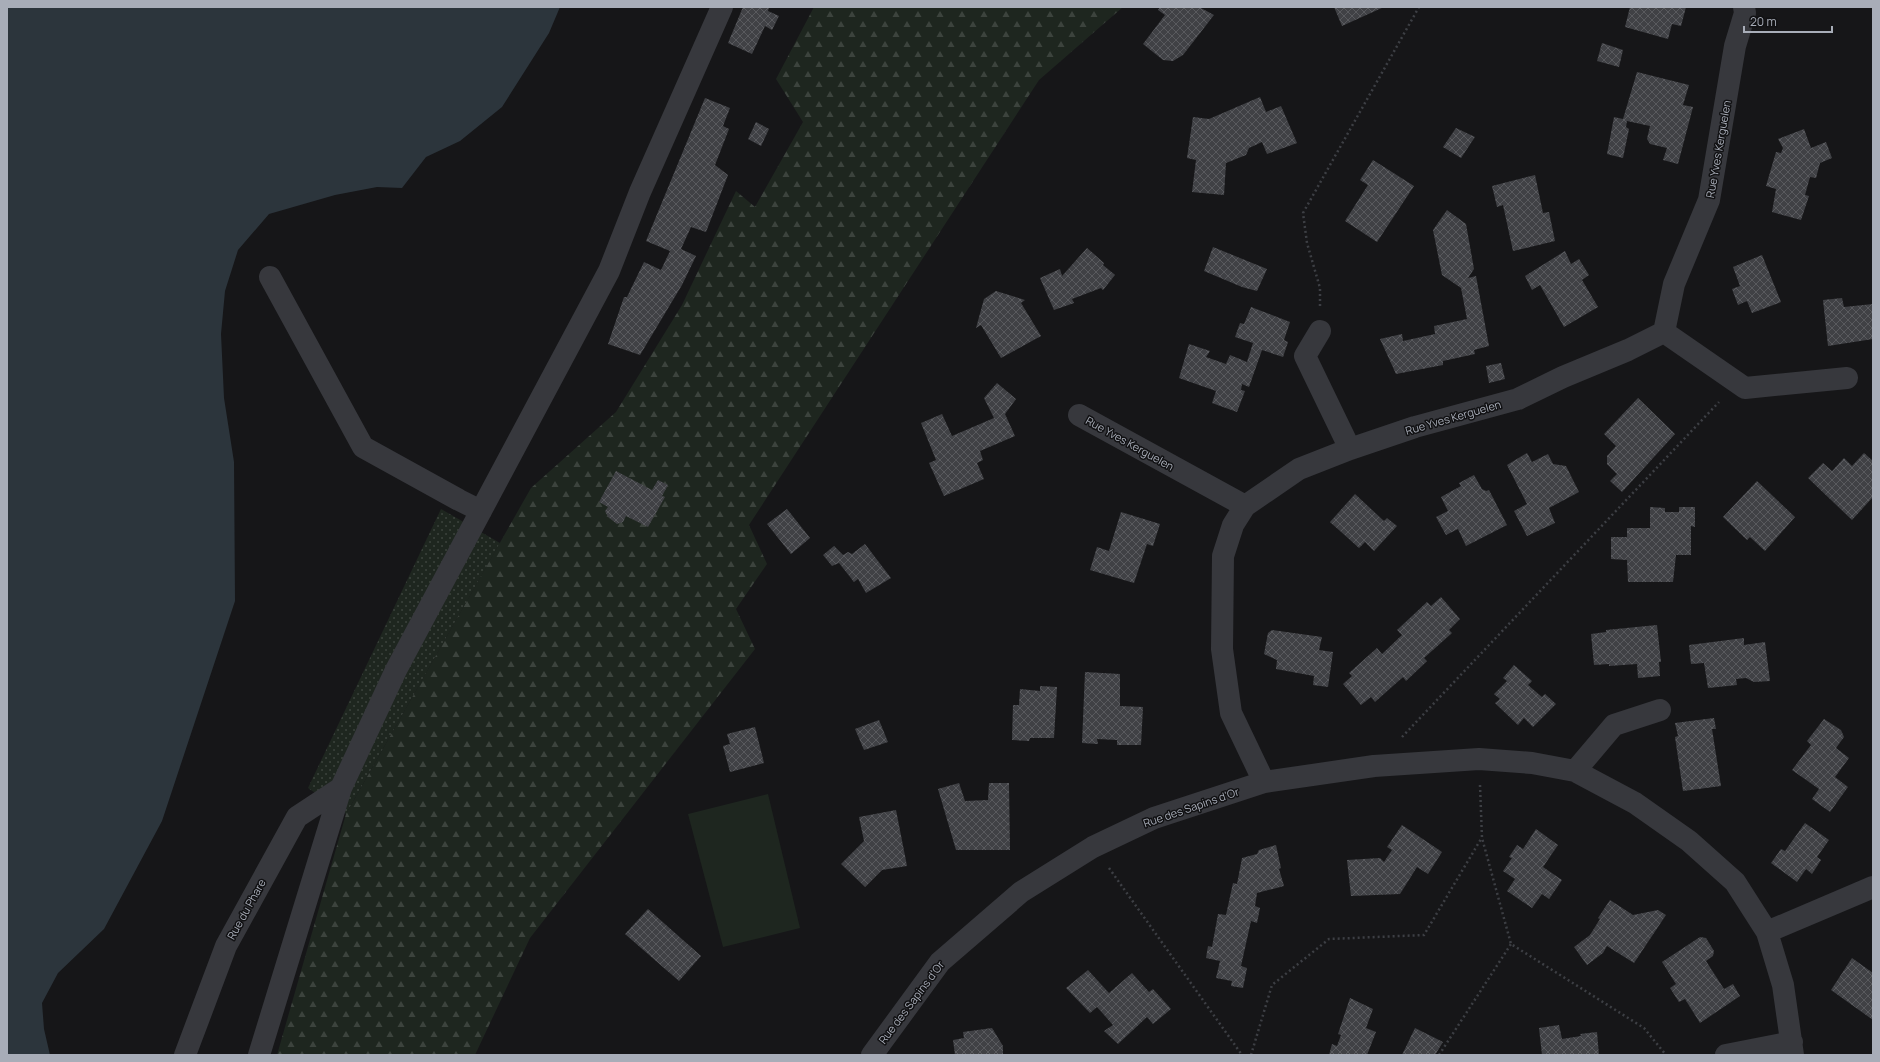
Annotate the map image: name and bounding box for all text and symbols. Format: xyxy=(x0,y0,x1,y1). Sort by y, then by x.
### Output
scale bar xyxy=(1744,8,1832,34)
text: 20 m xyxy=(1750,13,1777,30)
street label: Rue Yves Kerguelen xyxy=(1702,99,1734,199)
street label: Rue Yves Kerguelen xyxy=(1403,396,1503,438)
street label: Rue Yves Kerguelen xyxy=(1083,413,1177,473)
street label: Rue des Sapins d'Or xyxy=(1141,784,1241,830)
street label: Rue du Phare xyxy=(223,876,269,942)
street label: Rue des Sapins d'Or xyxy=(875,957,947,1047)

